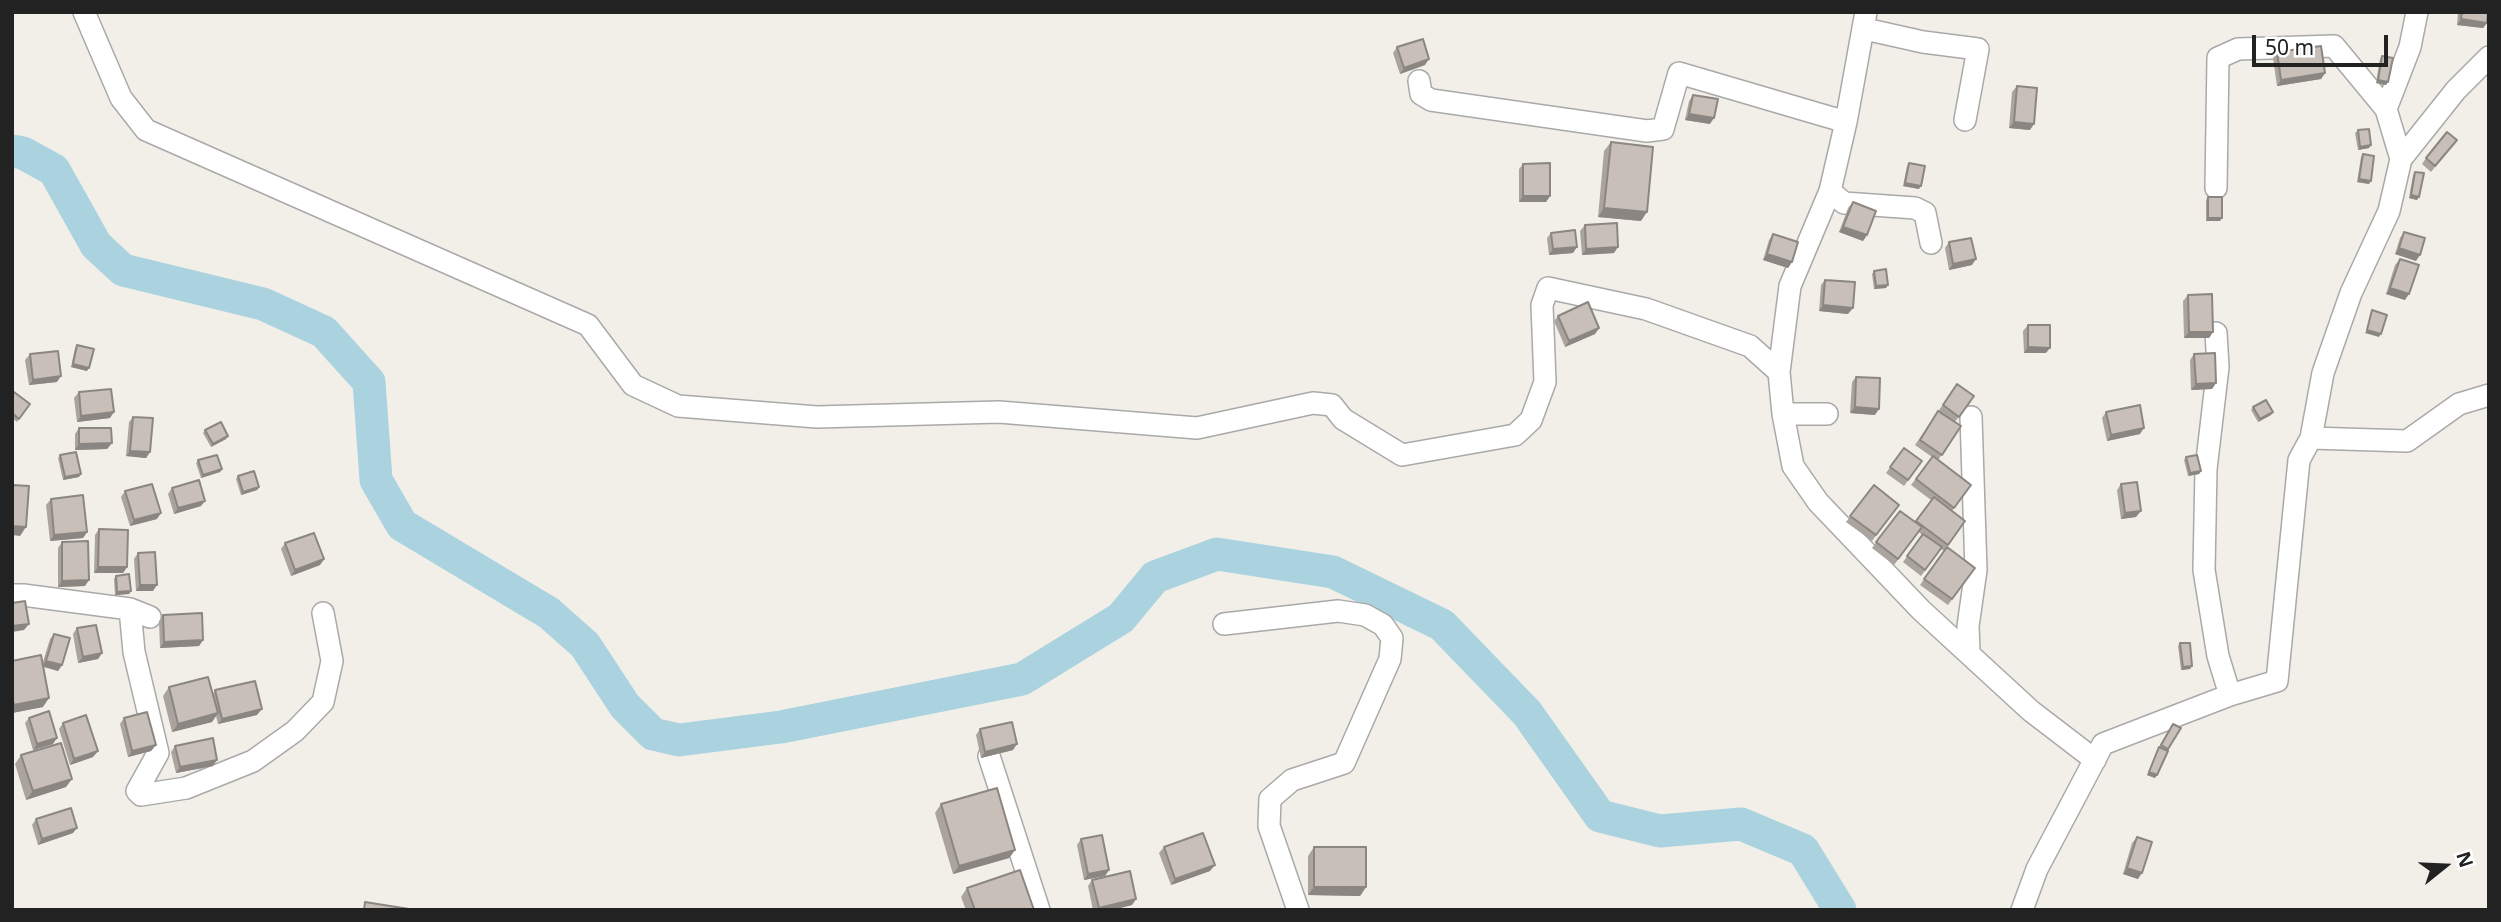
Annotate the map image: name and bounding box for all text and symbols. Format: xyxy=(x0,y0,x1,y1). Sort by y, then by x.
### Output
scale bar xyxy=(2256,21,2392,65)
text: 50 m xyxy=(2265,33,2314,61)
north arrow xyxy=(2410,831,2480,901)
text: N xyxy=(2450,848,2480,871)

